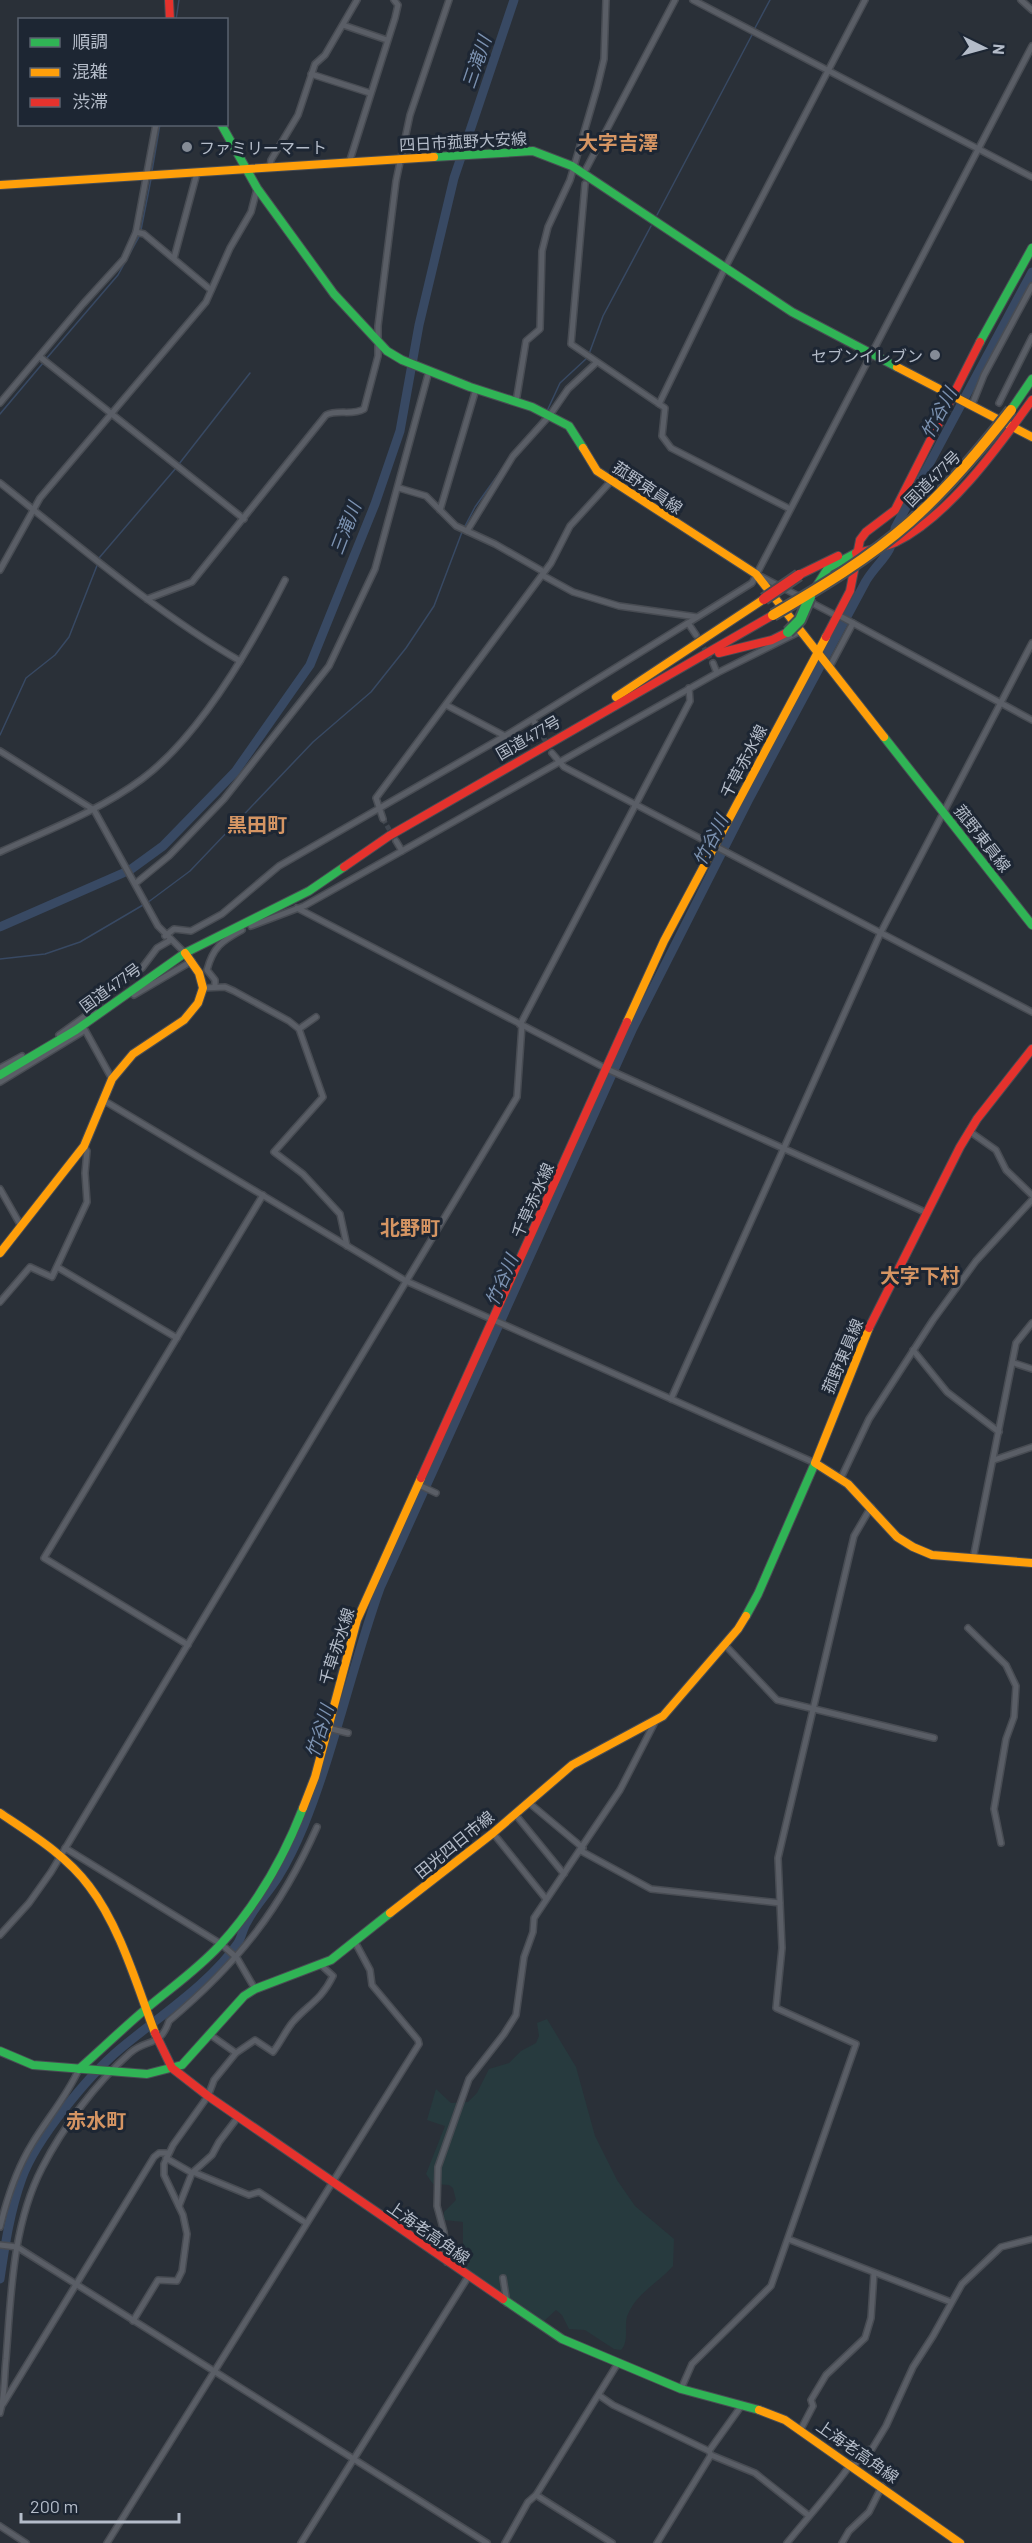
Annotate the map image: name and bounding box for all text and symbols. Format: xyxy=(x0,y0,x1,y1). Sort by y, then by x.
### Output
legend xyxy=(18,18,228,126)
north arrow xyxy=(954,18,1014,78)
text: 順調 xyxy=(72,30,108,52)
water label: 三滝川 xyxy=(457,31,496,91)
text: N xyxy=(990,43,1009,55)
text: 混雑 xyxy=(72,60,108,82)
text: 渋滞 xyxy=(72,90,108,112)
street label: 四日市菰野大安線 xyxy=(399,128,527,154)
district label: 大字吉澤 xyxy=(578,130,658,154)
place label: ファミリーマート xyxy=(199,138,327,157)
marker: ファミリーマート xyxy=(180,140,194,154)
place label: セブンイレブン xyxy=(811,346,923,365)
marker: セブンイレブン xyxy=(928,348,942,362)
water label: 竹谷川 xyxy=(916,382,961,442)
street label: 国道477号 xyxy=(900,446,964,510)
street label: 菰野東員線 xyxy=(610,457,686,517)
water label: 三滝川 xyxy=(325,497,366,557)
street label: 国道477号 xyxy=(492,711,564,763)
street label: 千草赤水線 xyxy=(716,721,770,801)
street label: 菰野東員線 xyxy=(951,801,1015,875)
water label: 竹谷川 xyxy=(688,809,733,869)
district label: 黒田町 xyxy=(227,812,287,836)
street label: 国道477号 xyxy=(76,958,144,1016)
street label: 千草赤水線 xyxy=(507,1160,557,1240)
district label: 北野町 xyxy=(380,1215,440,1239)
water label: 竹谷川 xyxy=(480,1249,523,1309)
district label: 大字下村 xyxy=(880,1263,960,1287)
street label: 菰野東員線 xyxy=(818,1315,866,1397)
street label: 千草赤水線 xyxy=(315,1605,357,1687)
water label: 竹谷川 xyxy=(301,1700,338,1760)
street label: 田光四日市線 xyxy=(411,1806,497,1882)
district label: 赤水町 xyxy=(66,2108,126,2132)
street label: 上海老高角線 xyxy=(384,2197,474,2267)
street label: 上海老高角線 xyxy=(813,2416,903,2486)
scale bar xyxy=(21,2486,178,2524)
text: 200 m xyxy=(30,2495,78,2517)

